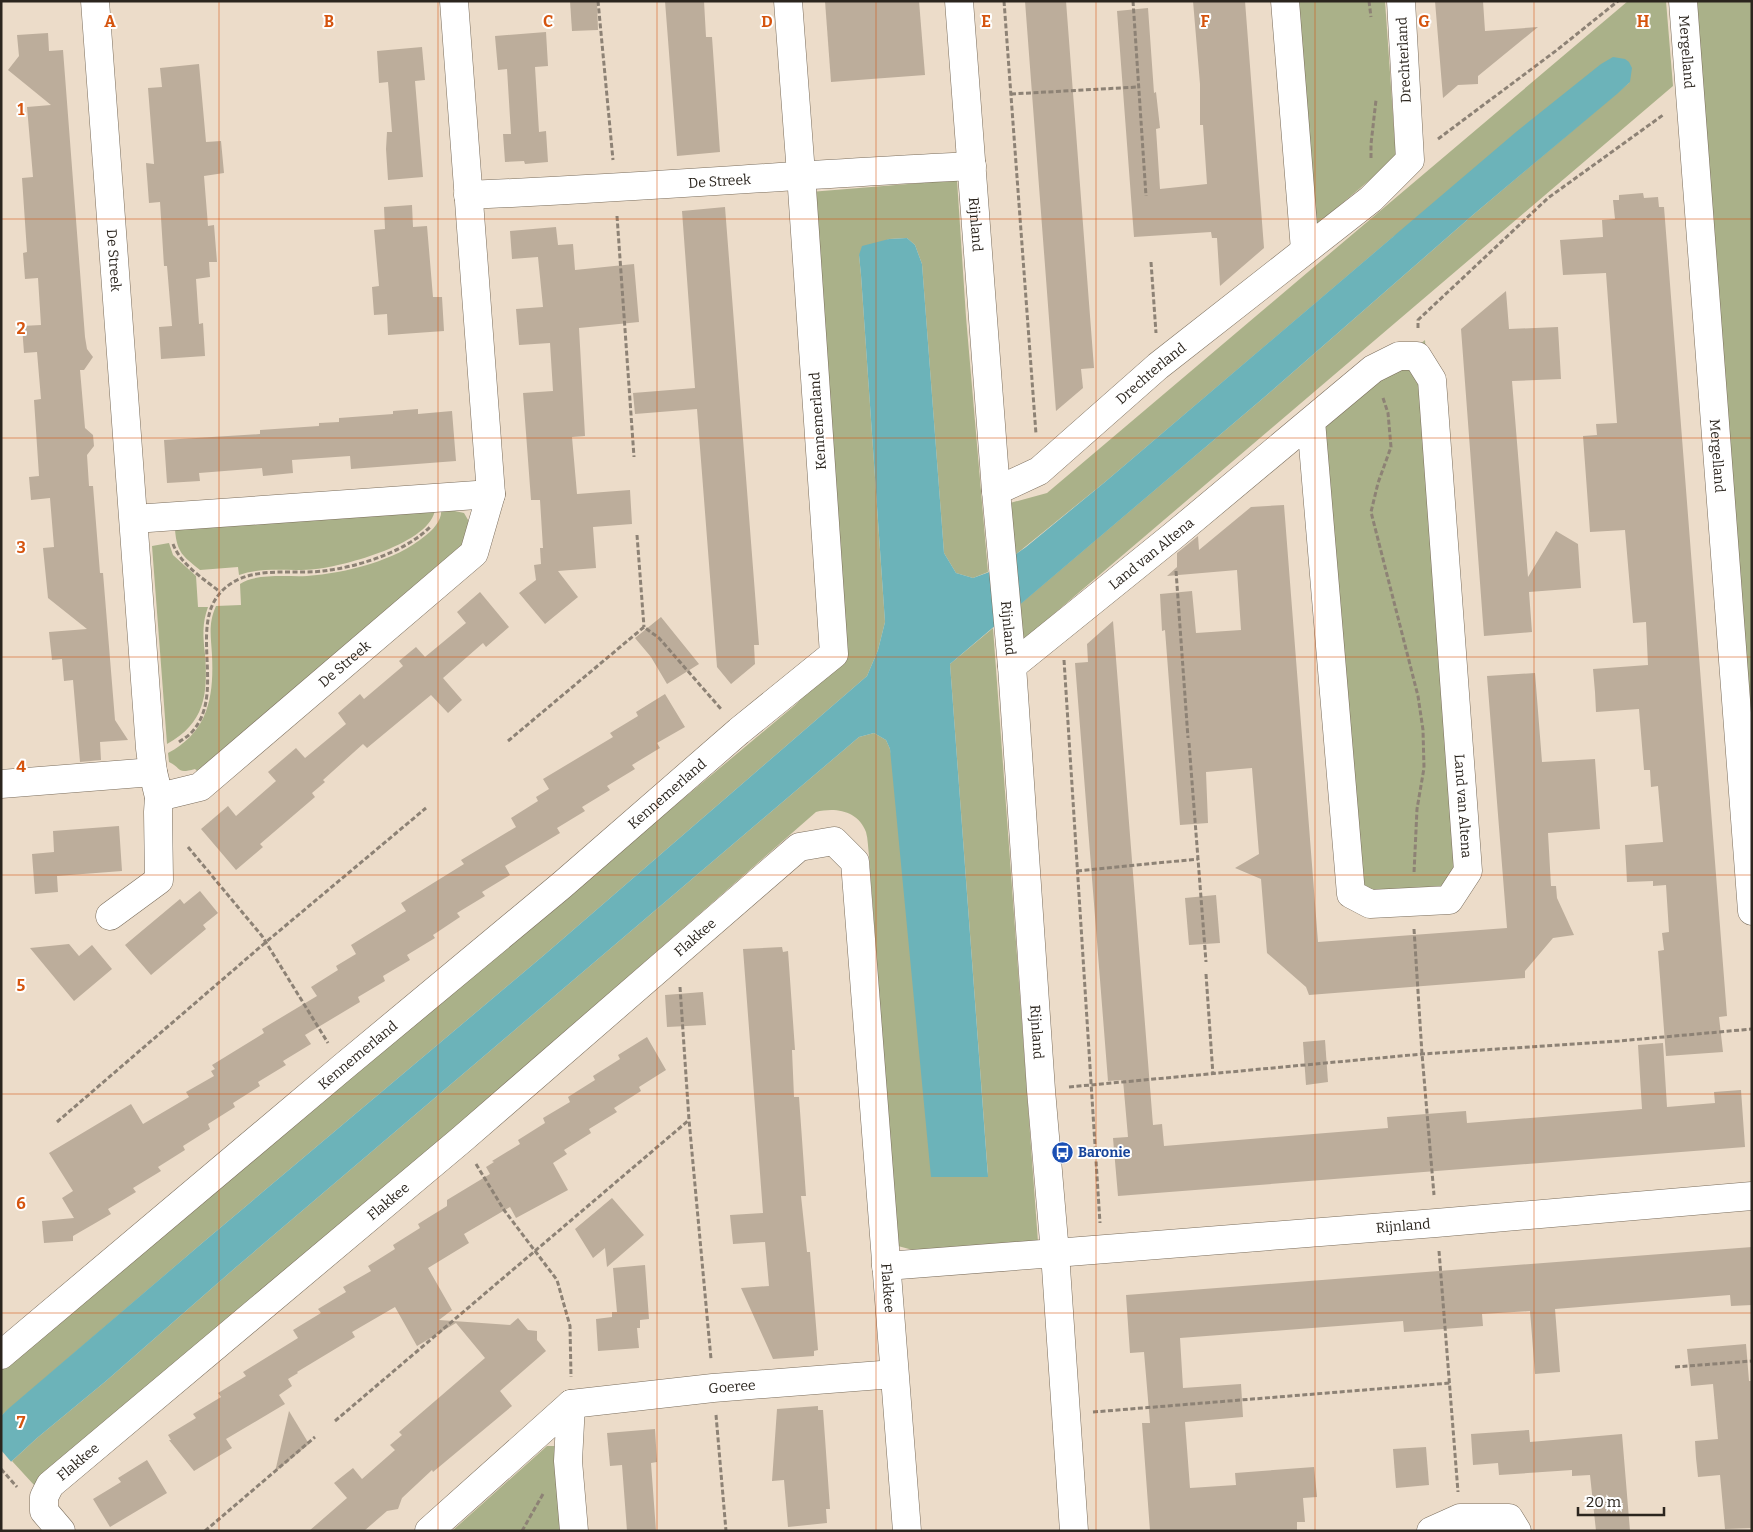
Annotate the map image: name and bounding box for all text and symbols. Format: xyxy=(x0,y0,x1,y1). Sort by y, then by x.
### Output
text: A xyxy=(104,12,116,31)
text: B xyxy=(324,12,334,31)
text: C xyxy=(543,12,553,31)
text: D xyxy=(761,12,773,31)
text: E xyxy=(981,12,991,31)
text: F xyxy=(1201,12,1210,31)
text: G xyxy=(1418,12,1430,31)
text: H xyxy=(1637,12,1650,31)
street label: Mergelland xyxy=(1676,14,1698,89)
street label: Drechterland xyxy=(1393,17,1415,103)
text: 1 xyxy=(18,100,25,119)
street label: De Streek xyxy=(688,170,752,191)
street label: Rijnland xyxy=(965,196,986,252)
street label: De Streek xyxy=(103,228,125,292)
text: 2 xyxy=(16,319,26,338)
street label: Drechterland xyxy=(1112,339,1189,408)
street label: Kennemerland xyxy=(806,372,830,470)
street label: Mergelland xyxy=(1706,418,1729,493)
street label: Land van Altena xyxy=(1105,514,1197,593)
text: 3 xyxy=(16,538,26,557)
street label: Rijnland xyxy=(998,600,1019,656)
street label: De Streek xyxy=(315,637,374,691)
street label: Land van Altena xyxy=(1451,753,1476,859)
street label: Kennemerland xyxy=(624,755,710,832)
text: 4 xyxy=(16,757,26,776)
street label: Flakkee xyxy=(671,914,719,960)
text: 5 xyxy=(17,976,26,995)
street label: Rijnland xyxy=(1027,1004,1047,1060)
street label: Kennemerland xyxy=(314,1017,401,1093)
bus stop icon: Baronie xyxy=(1050,1140,1074,1164)
place label: Baronie xyxy=(1078,1144,1131,1161)
street label: Flakkee xyxy=(364,1179,413,1224)
text: 6 xyxy=(16,1194,26,1213)
street label: Rijnland xyxy=(1375,1215,1431,1236)
street label: Flakkee xyxy=(878,1262,899,1313)
street label: Goeree xyxy=(708,1376,756,1397)
text: 7 xyxy=(17,1413,26,1432)
street label: Flakkee xyxy=(53,1439,102,1484)
scale bar xyxy=(1578,1484,1664,1516)
text: 20 m xyxy=(1586,1493,1622,1511)

